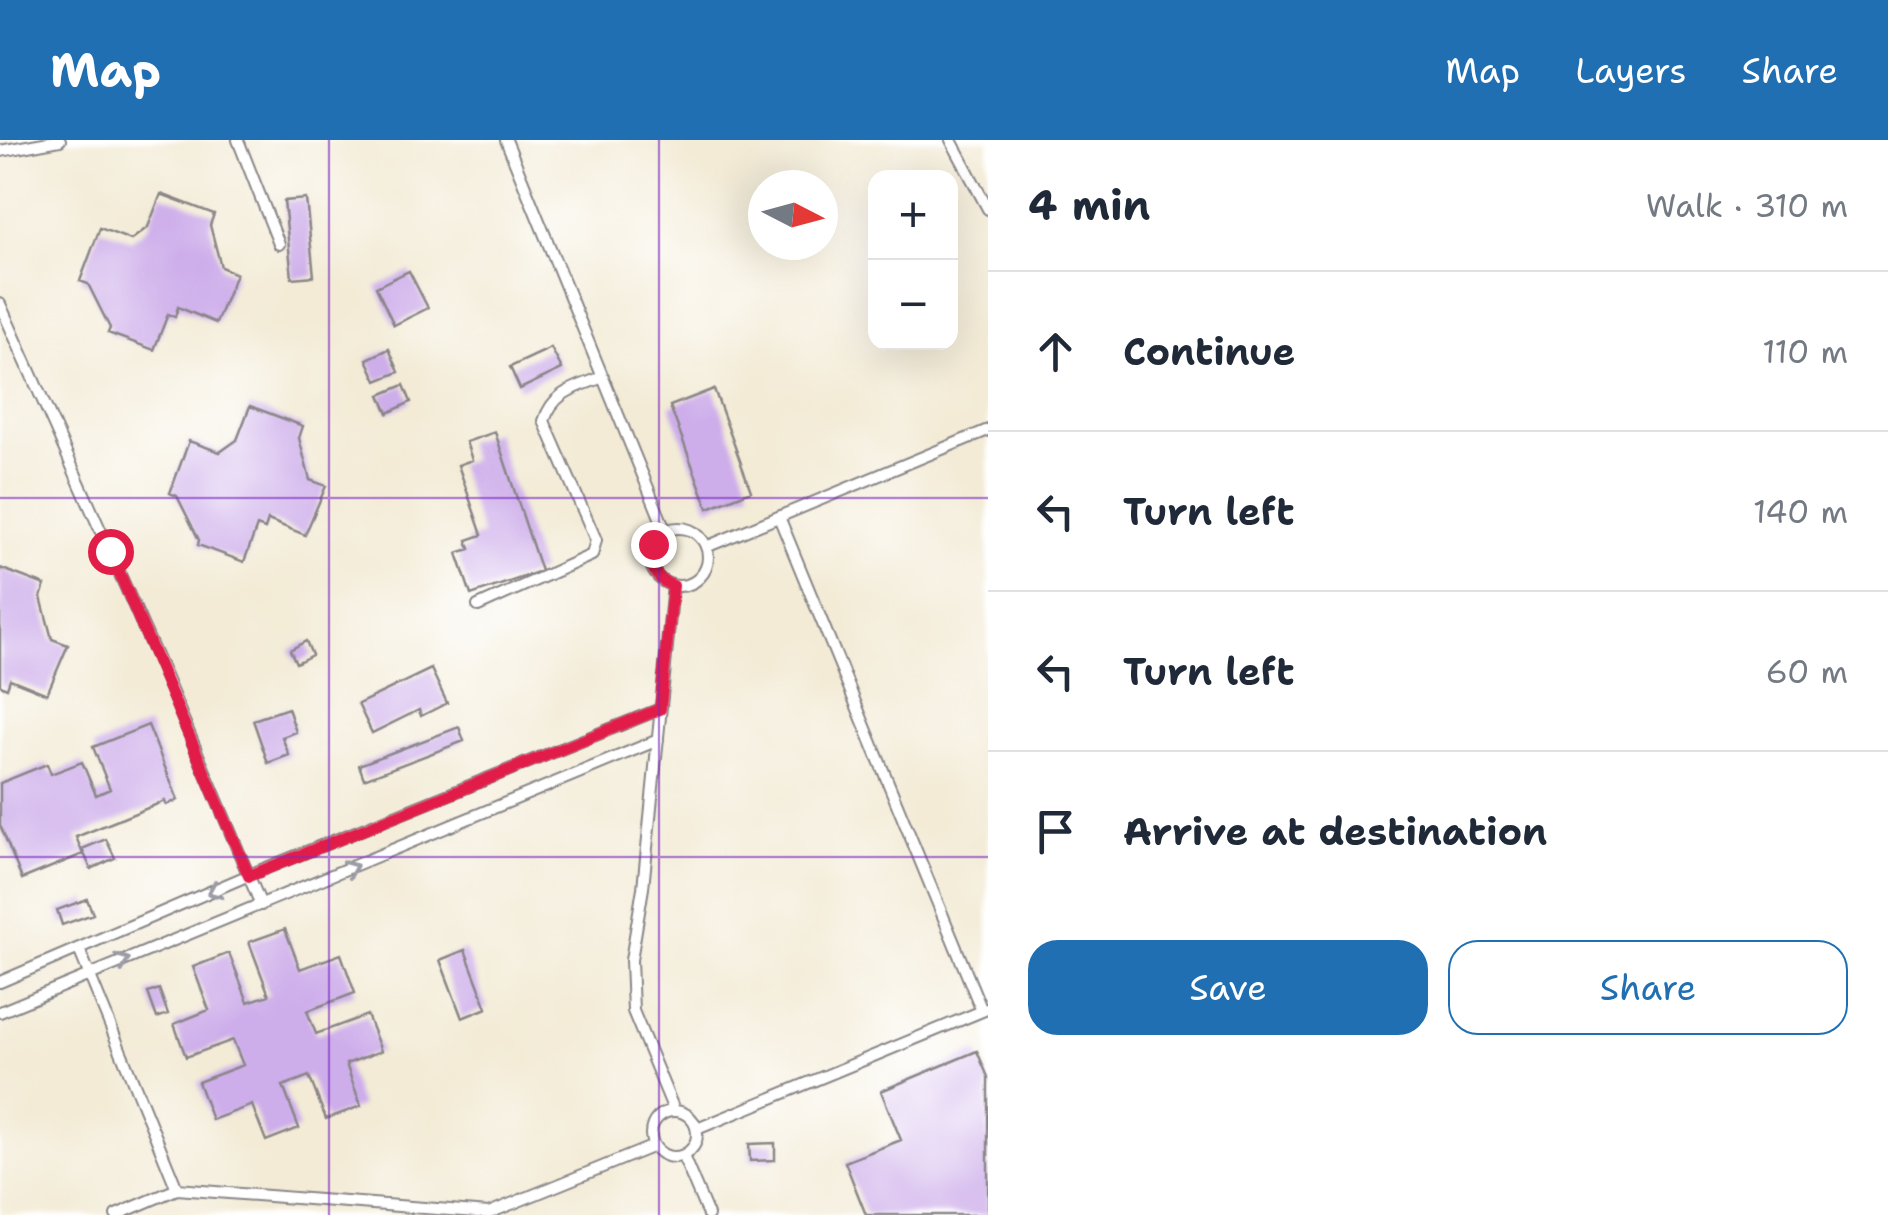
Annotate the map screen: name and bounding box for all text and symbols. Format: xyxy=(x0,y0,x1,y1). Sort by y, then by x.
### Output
text: Map xyxy=(50,38,161,102)
text: Map xyxy=(1445,47,1520,94)
text: Layers xyxy=(1575,47,1687,94)
text: Share xyxy=(1742,47,1838,94)
north arrow xyxy=(748,170,838,260)
map controls xyxy=(868,170,958,350)
button: + xyxy=(868,170,958,260)
text: 4 min xyxy=(1028,177,1150,233)
text: Walk · 310 m xyxy=(1646,184,1848,227)
button: − xyxy=(868,260,958,350)
icon: ahead xyxy=(1028,324,1083,379)
text: Continue xyxy=(1123,326,1295,377)
text: 110 m xyxy=(1762,330,1848,373)
icon: left xyxy=(1028,484,1083,539)
text: Turn left xyxy=(1123,486,1295,537)
text: 140 m xyxy=(1753,490,1848,533)
route end xyxy=(631,522,677,568)
route start xyxy=(88,529,134,575)
icon: left xyxy=(1028,644,1083,699)
text: Turn left xyxy=(1123,646,1295,697)
text: 60 m xyxy=(1766,650,1848,693)
icon: arrive xyxy=(1028,804,1083,859)
text: Arrive at destination xyxy=(1123,806,1547,857)
one-way arrow xyxy=(341,859,359,879)
one-way arrow xyxy=(206,879,224,899)
button: Save xyxy=(1028,940,1428,1035)
button: Share xyxy=(1448,940,1848,1035)
one-way arrow xyxy=(113,953,130,973)

